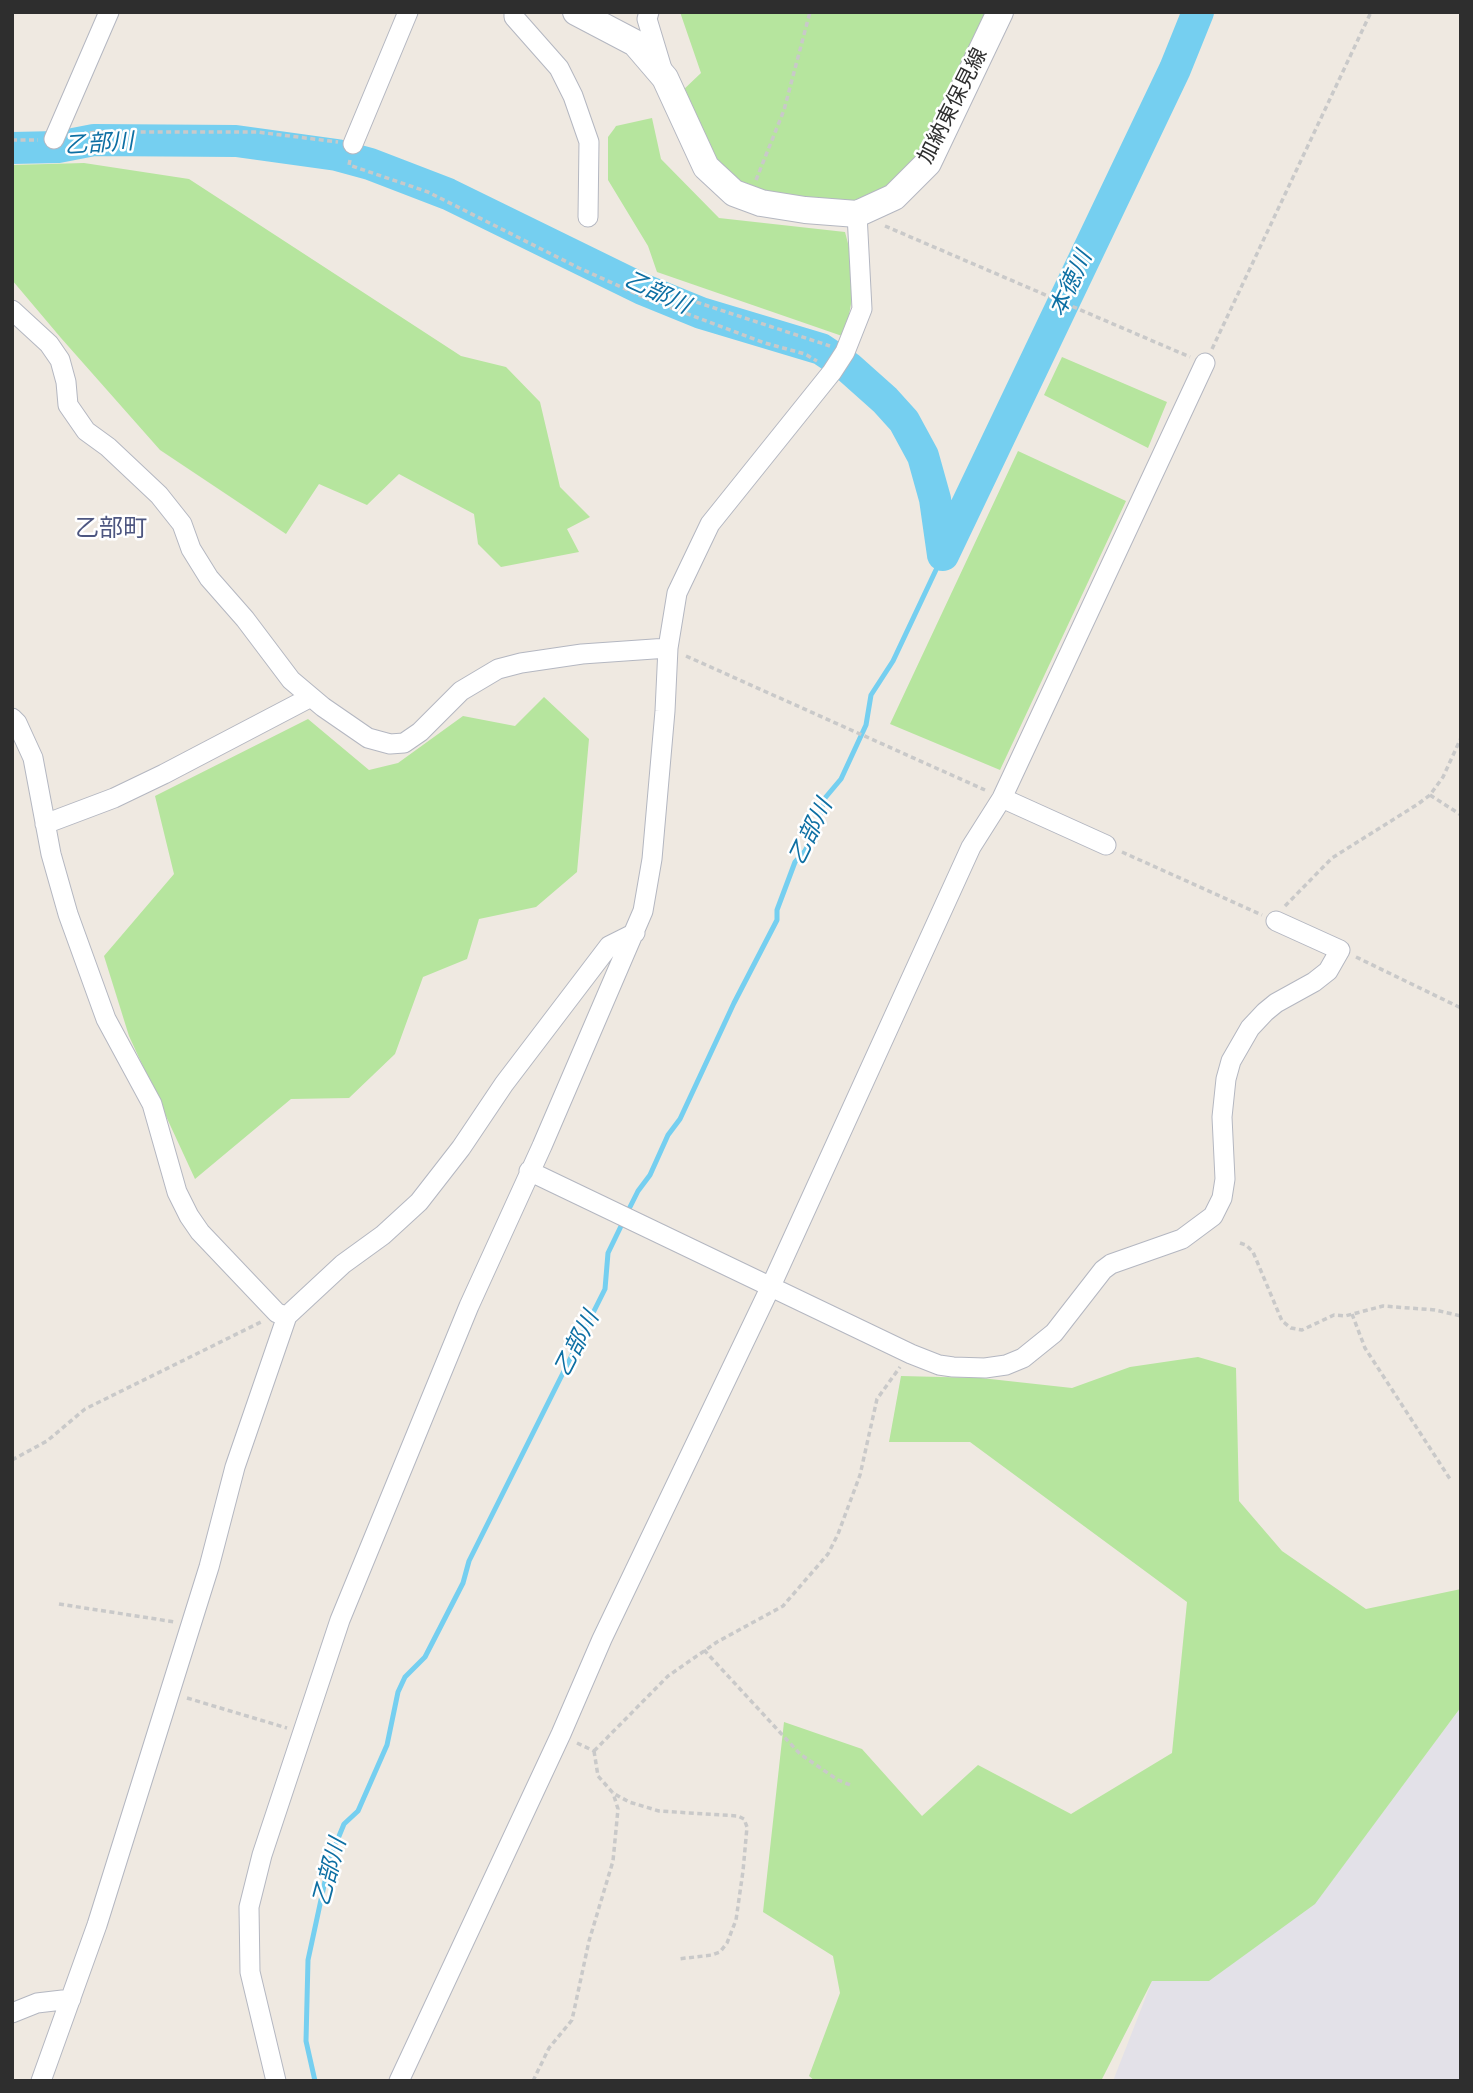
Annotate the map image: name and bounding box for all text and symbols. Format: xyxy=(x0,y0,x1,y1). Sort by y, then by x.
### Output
street label: 加納東保見線 xyxy=(913,44,993,168)
water label: 乙部川 xyxy=(64,128,134,160)
water label: 本徳川 xyxy=(1044,247,1098,321)
water label: 乙部川 xyxy=(620,266,694,320)
district label: 乙部町 xyxy=(75,515,147,543)
water label: 乙部川 xyxy=(783,795,839,869)
water label: 乙部川 xyxy=(549,1307,605,1381)
water label: 乙部川 xyxy=(308,1835,352,1909)

